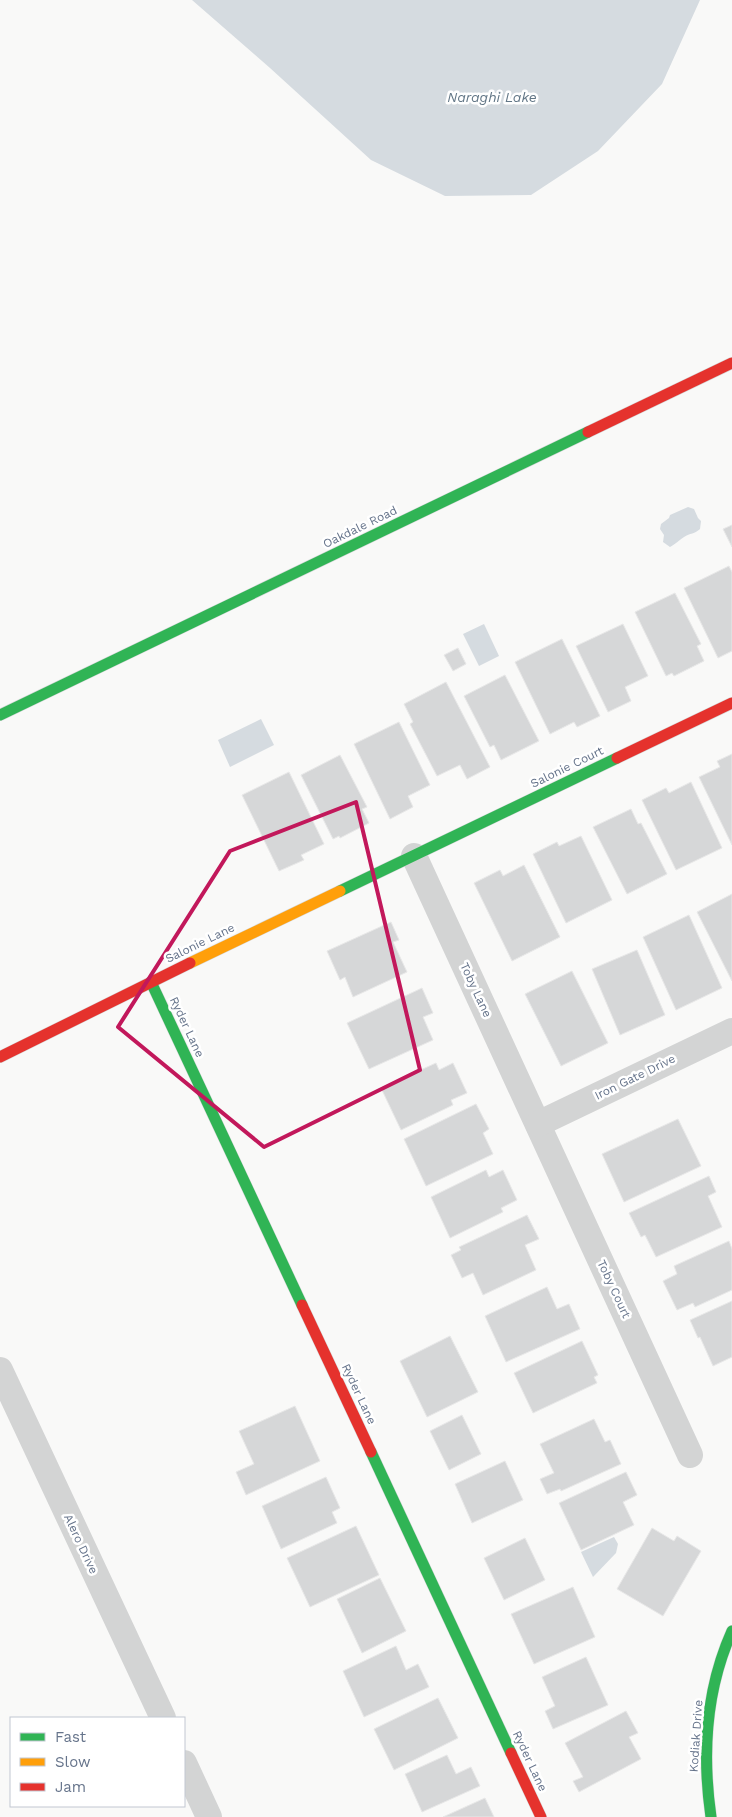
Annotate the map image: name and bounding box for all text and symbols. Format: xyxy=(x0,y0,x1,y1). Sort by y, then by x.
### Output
water label: Naraghi Lake xyxy=(447,89,537,105)
street label: Oakdale Road xyxy=(321,503,399,551)
street label: Salonie Court xyxy=(528,743,606,791)
street label: Salonie Lane xyxy=(163,920,237,966)
street label: Toby Lane xyxy=(457,960,495,1020)
street label: Ryder Lane xyxy=(167,994,207,1060)
street label: Iron Gate Drive xyxy=(592,1051,678,1103)
street label: Toby Court xyxy=(594,1258,634,1320)
street label: Ryder Lane xyxy=(339,1361,379,1427)
street label: Alero Drive xyxy=(61,1512,101,1576)
street label: Kodiak Drive xyxy=(686,1699,706,1773)
legend xyxy=(10,1717,185,1807)
text: Fast xyxy=(55,1728,87,1746)
street label: Ryder Lane xyxy=(510,1728,550,1794)
text: Slow xyxy=(55,1753,91,1771)
text: Jam xyxy=(55,1778,86,1796)

